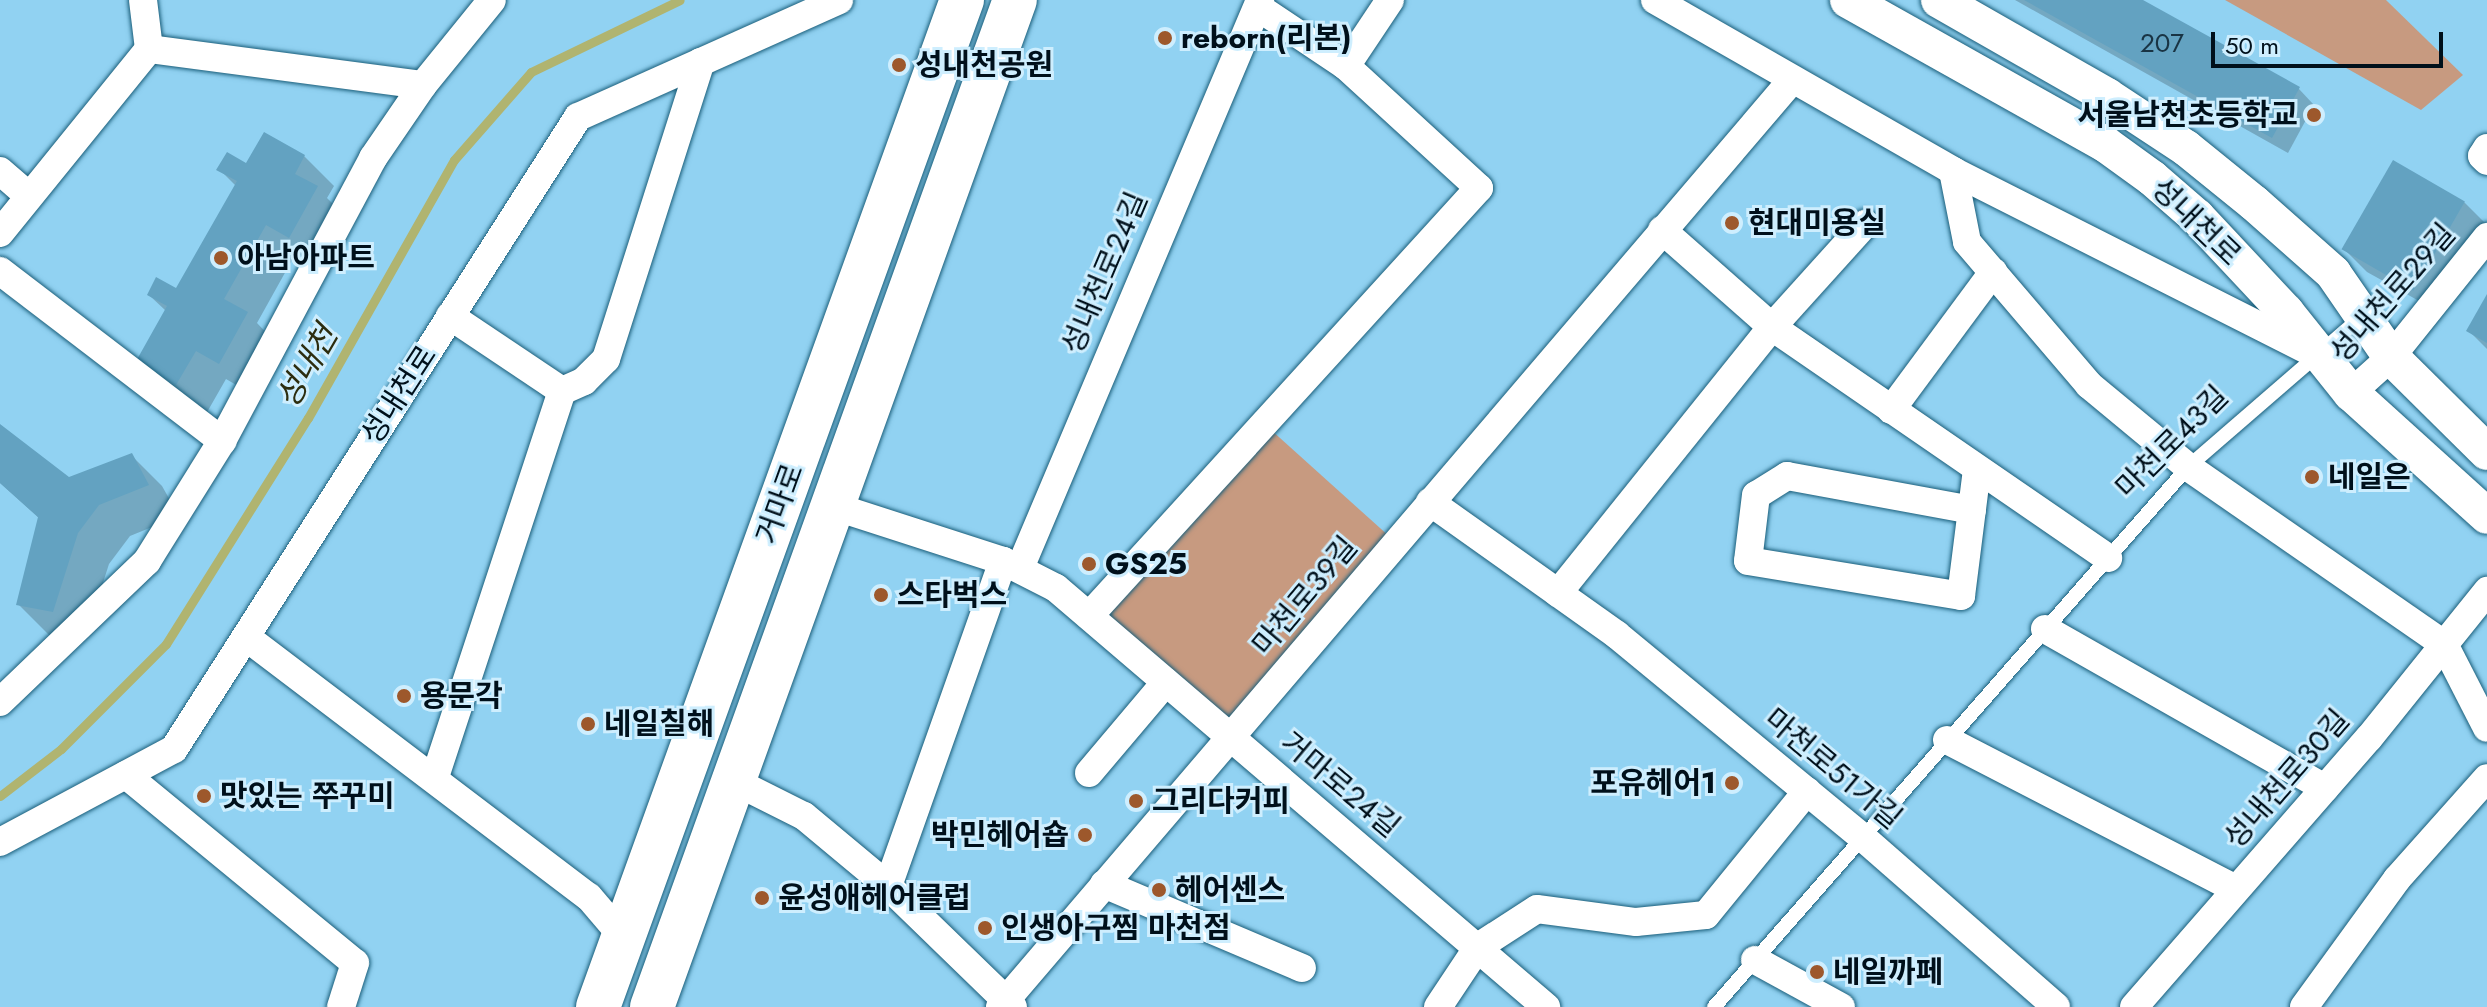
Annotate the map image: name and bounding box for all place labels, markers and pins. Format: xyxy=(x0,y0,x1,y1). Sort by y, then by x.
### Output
place label: reborn(리본) xyxy=(1181,20,1352,56)
marker: reborn(리본) xyxy=(1156,29,1174,47)
place label: 성내천공원 xyxy=(915,47,1053,83)
marker: 성내천공원 xyxy=(890,56,908,74)
place label: 서울남천초등학교 xyxy=(2077,97,2298,133)
marker: 서울남천초등학교 xyxy=(2305,106,2323,124)
place label: 현대미용실 xyxy=(1748,205,1886,241)
marker: 현대미용실 xyxy=(1723,214,1741,232)
place label: 아남아파트 xyxy=(237,240,375,276)
marker: 아남아파트 xyxy=(212,249,230,267)
place label: 네일은 xyxy=(2328,459,2411,495)
marker: 네일은 xyxy=(2303,468,2321,486)
place label: GS25 xyxy=(1105,546,1187,582)
marker: GS25 xyxy=(1080,555,1098,573)
place label: 스타벅스 xyxy=(897,577,1007,613)
marker: 스타벅스 xyxy=(872,586,890,604)
place label: 용문각 xyxy=(420,678,503,714)
marker: 용문각 xyxy=(395,687,413,705)
place label: 네일칠해 xyxy=(604,706,714,742)
marker: 네일칠해 xyxy=(579,715,597,733)
place label: 포유헤어1 xyxy=(1590,765,1716,801)
marker: 포유헤어1 xyxy=(1723,774,1741,792)
place label: 맛있는 쭈꾸미 xyxy=(220,778,395,814)
place label: 그리다커피 xyxy=(1152,783,1290,819)
marker: 맛있는 쭈꾸미 xyxy=(195,787,213,805)
marker: 그리다커피 xyxy=(1127,792,1145,810)
place label: 박민헤어숍 xyxy=(931,817,1069,853)
marker: 박민헤어숍 xyxy=(1076,826,1094,844)
place label: 헤어센스 xyxy=(1175,872,1285,908)
place label: 윤성애헤어클럽 xyxy=(778,880,971,916)
marker: 헤어센스 xyxy=(1150,881,1168,899)
marker: 윤성애헤어클럽 xyxy=(753,889,771,907)
place label: 인생아구찜 마천점 xyxy=(1001,910,1231,946)
marker: 인생아구찜 마천점 xyxy=(976,919,994,937)
place label: 네일까페 xyxy=(1833,954,1943,990)
marker: 네일까페 xyxy=(1808,963,1826,981)

